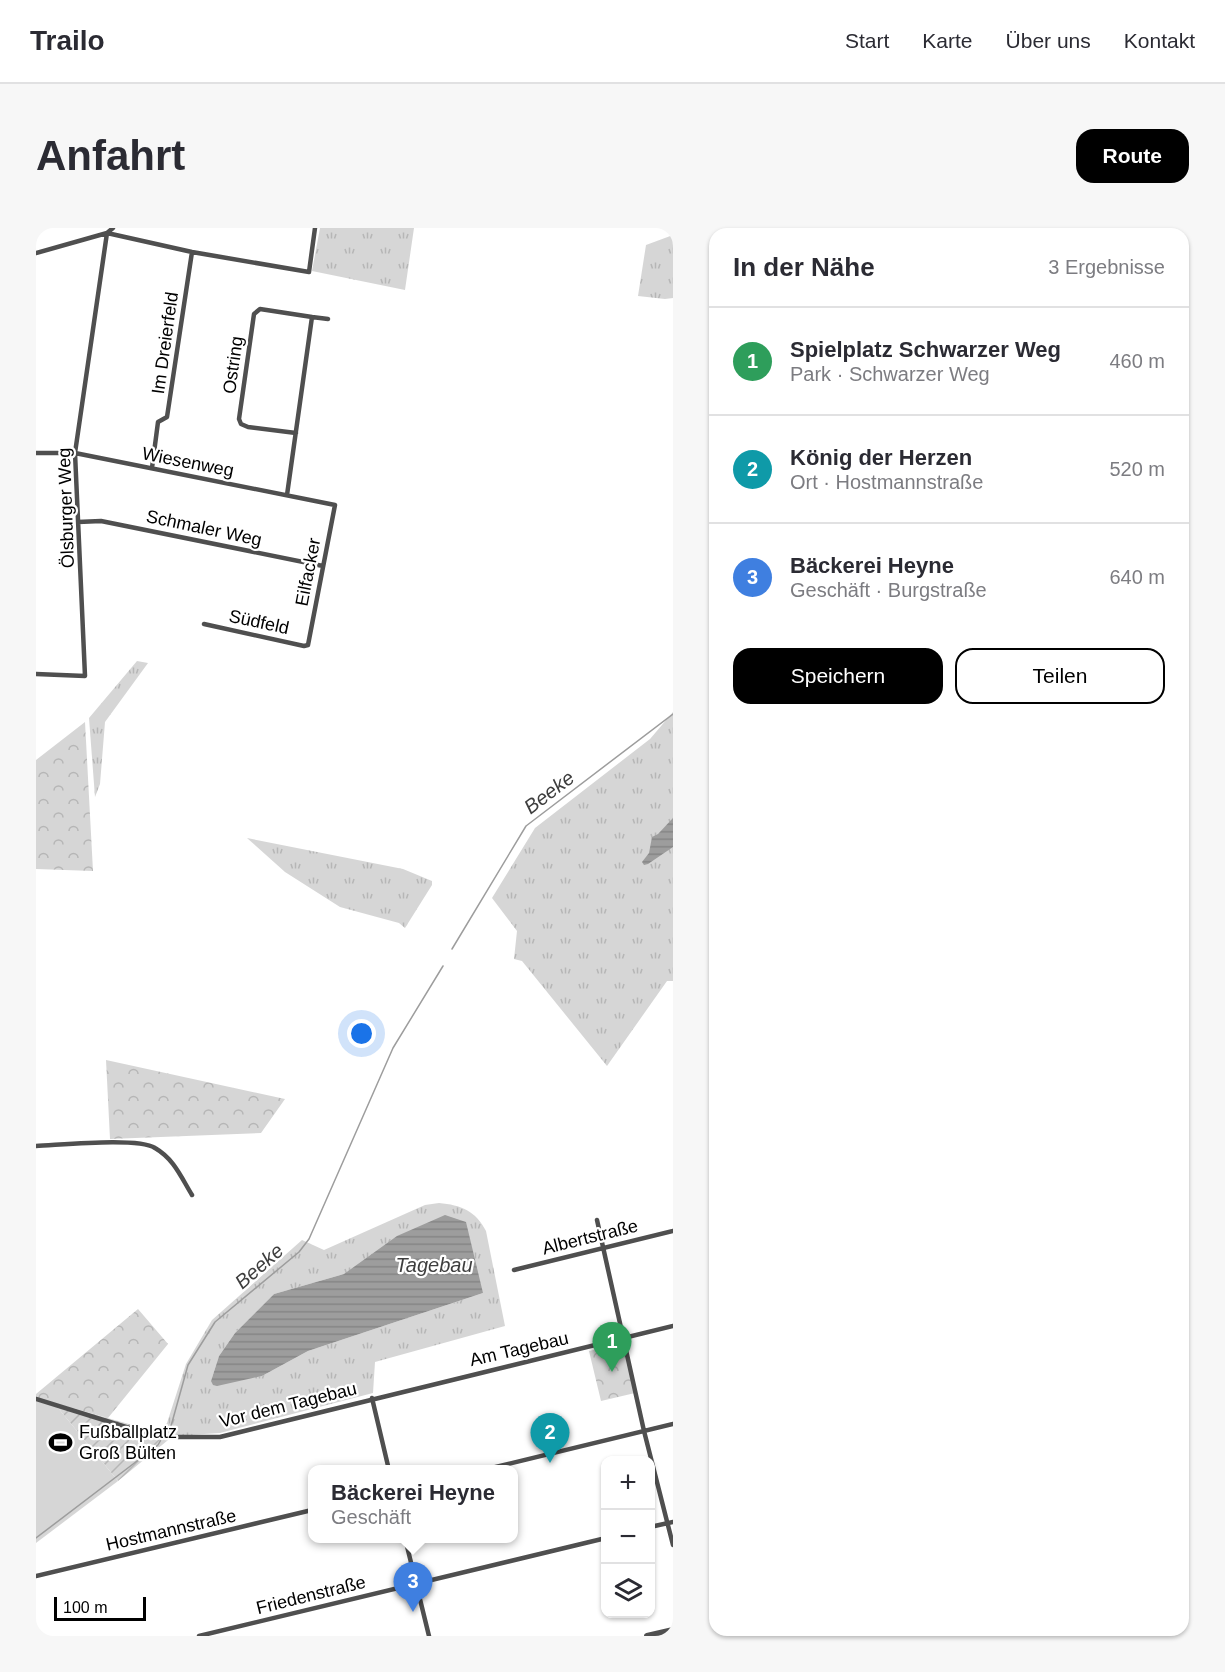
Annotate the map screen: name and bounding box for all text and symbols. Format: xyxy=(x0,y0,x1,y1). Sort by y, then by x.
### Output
text: Trailo xyxy=(30,25,105,56)
text: Start xyxy=(845,29,889,52)
text: Karte xyxy=(922,29,973,52)
text: Über uns xyxy=(1006,29,1091,52)
text: Kontakt xyxy=(1124,29,1195,52)
button: Route xyxy=(1076,129,1189,183)
text: Anfahrt xyxy=(36,132,185,179)
text: In der Nähe xyxy=(733,252,875,282)
text: 3 Ergebnisse xyxy=(1048,256,1165,278)
street label: Im Dreierfeld xyxy=(148,291,182,395)
street label: Ostring xyxy=(219,335,247,395)
text: Spielplatz Schwarzer Weg xyxy=(790,337,1061,362)
text: 1 xyxy=(747,350,758,372)
text: 460 m xyxy=(1109,350,1165,372)
text: Park · Schwarzer Weg xyxy=(790,363,990,385)
street label: Wiesenweg xyxy=(140,443,236,481)
text: König der Herzen xyxy=(790,445,972,470)
street label: Ölsburger Weg xyxy=(54,447,78,569)
text: 2 xyxy=(747,458,758,480)
text: 520 m xyxy=(1109,458,1165,480)
text: Ort · Hostmannstraße xyxy=(790,471,983,493)
street label: Schmaler Weg xyxy=(144,506,264,550)
street label: Eilfacker xyxy=(292,536,324,608)
text: Bäckerei Heyne xyxy=(790,553,954,578)
text: 3 xyxy=(747,566,758,588)
text: 640 m xyxy=(1109,566,1165,588)
text: Geschäft · Burgstraße xyxy=(790,579,987,601)
street label: Südfeld xyxy=(227,606,291,638)
button: Speichern xyxy=(733,648,943,704)
button: Teilen xyxy=(955,648,1165,704)
water label: Beeke xyxy=(520,766,578,818)
your location xyxy=(347,1019,376,1048)
street label: Albertstraße xyxy=(540,1215,640,1259)
water label: Beeke xyxy=(230,1239,288,1293)
water label: Tagebau xyxy=(395,1254,473,1276)
pin: 1 xyxy=(592,1322,632,1372)
street label: Am Tagebau xyxy=(468,1328,570,1370)
street label: Vor dem Tagebau xyxy=(217,1378,359,1432)
pin: 2 xyxy=(530,1414,570,1463)
place label: Fußballplatz Groß Bülten xyxy=(79,1422,177,1463)
sports icon: Fußballplatz Groß Bülten xyxy=(48,1429,74,1455)
map controls xyxy=(601,1456,655,1618)
button: + xyxy=(601,1456,655,1510)
popup xyxy=(308,1465,518,1543)
text: Bäckerei Heyne xyxy=(331,1480,495,1505)
street label: Hostmannstraße xyxy=(104,1505,238,1555)
text: Geschäft xyxy=(331,1506,411,1528)
button: − xyxy=(601,1510,655,1564)
pin: 3 xyxy=(394,1562,433,1612)
button: layers xyxy=(601,1564,655,1618)
street label: Friedenstraße xyxy=(254,1572,368,1618)
scale bar xyxy=(54,1594,146,1622)
text: 100 m xyxy=(63,1599,107,1616)

